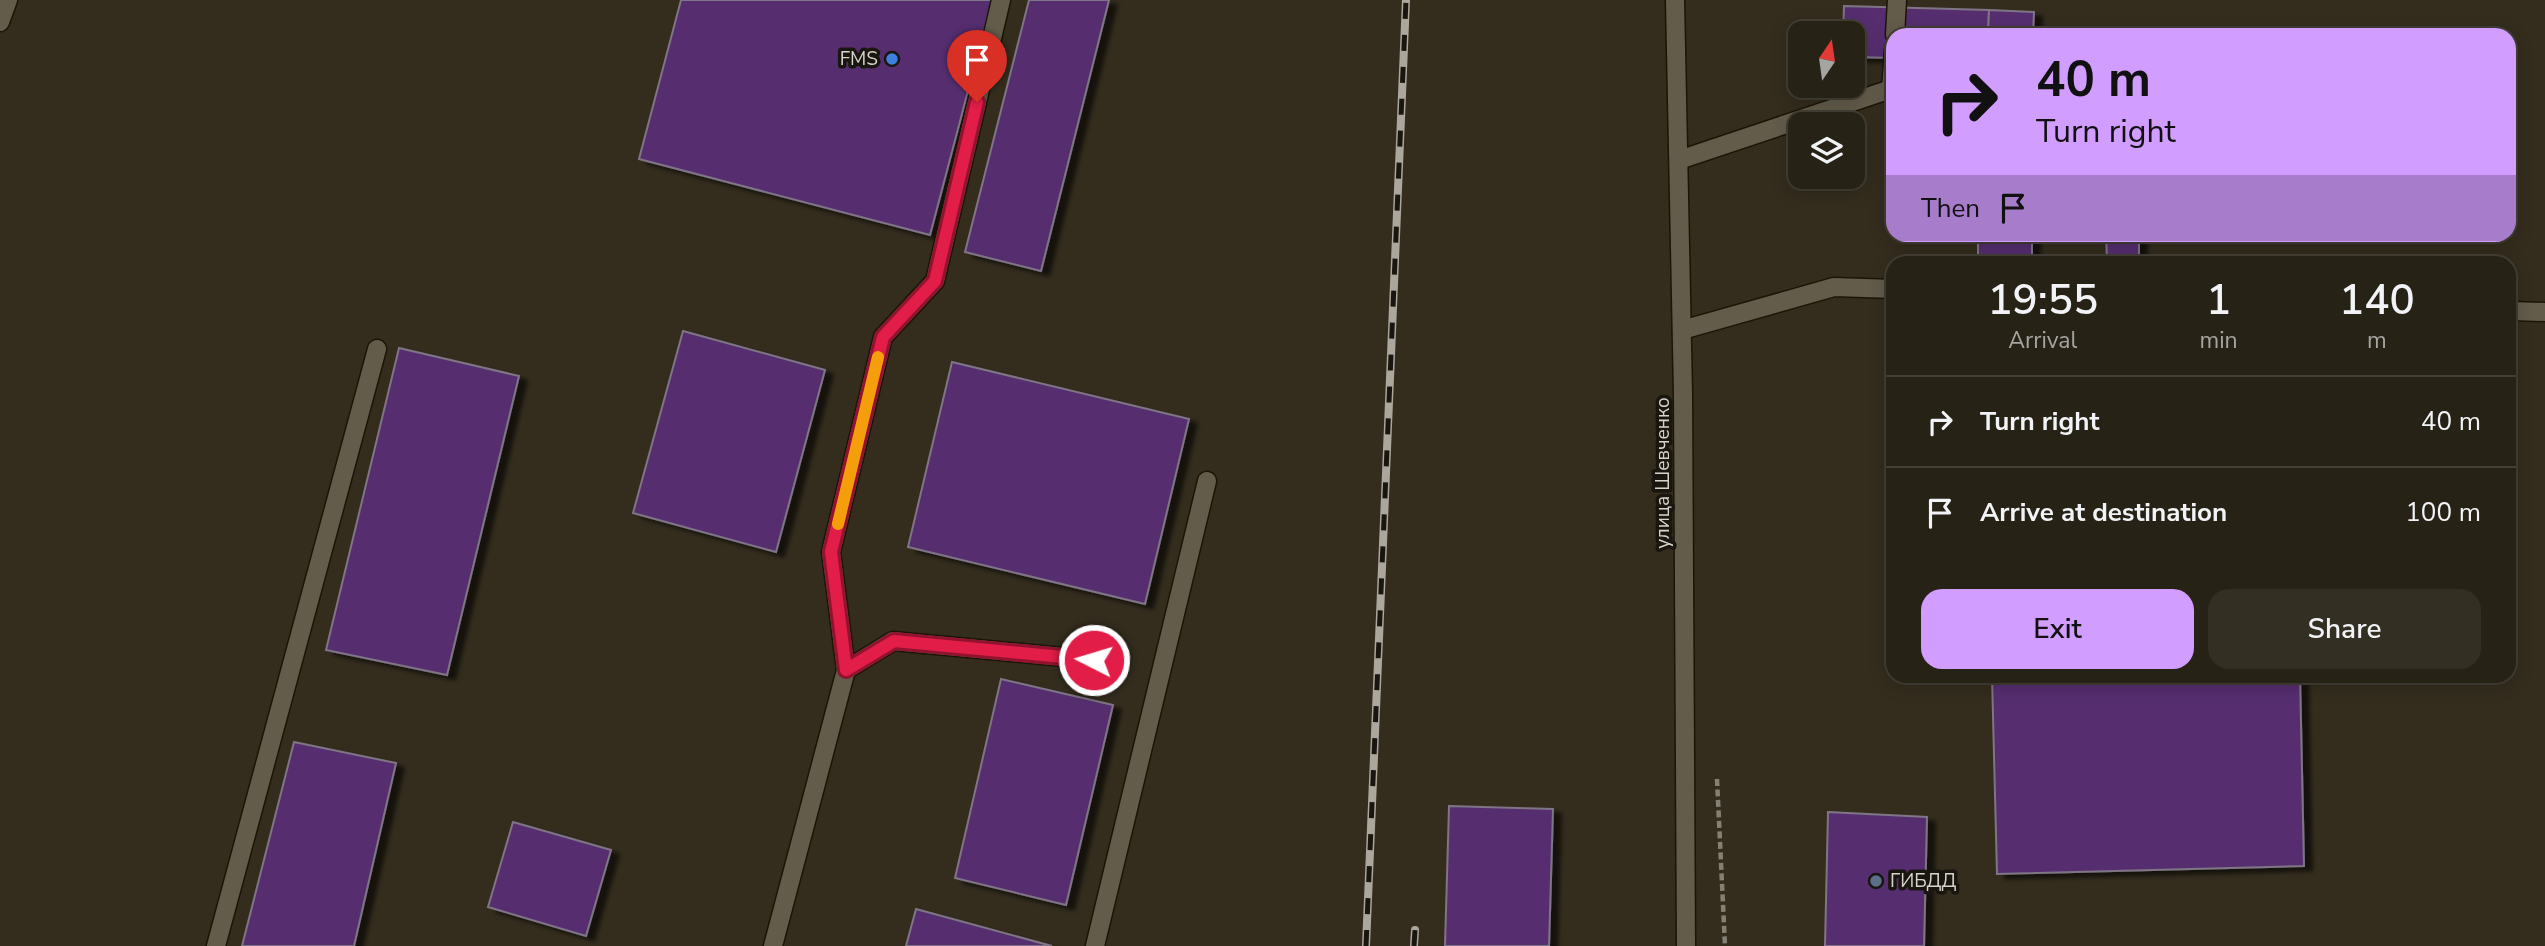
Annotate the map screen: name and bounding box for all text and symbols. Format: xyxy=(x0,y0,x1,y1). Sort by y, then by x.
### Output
north arrow xyxy=(1788,21,1866,98)
map controls xyxy=(1788,21,1865,189)
pin xyxy=(947,30,1007,102)
icon: arrive xyxy=(958,41,996,79)
place label: FMS xyxy=(840,46,878,72)
text: 40 m xyxy=(2036,46,2151,113)
marker: FMS xyxy=(884,51,900,67)
icon: right xyxy=(1921,56,2012,147)
text: Turn right xyxy=(2036,110,2176,153)
button: layers xyxy=(1788,112,1865,189)
icon: arrive xyxy=(1994,189,2032,227)
text: Then xyxy=(1921,191,1980,226)
text: 19:55 xyxy=(1987,272,2098,329)
text: 1 xyxy=(2206,272,2231,329)
text: 140 xyxy=(2339,272,2415,329)
text: Arrival xyxy=(2008,325,2077,356)
text: min xyxy=(2200,325,2238,356)
text: m xyxy=(2367,325,2387,356)
street label: улица Шевченко xyxy=(1650,397,1676,549)
icon: right xyxy=(1921,403,1959,441)
text: Turn right xyxy=(1980,404,2099,439)
text: 40 m xyxy=(2421,404,2481,439)
icon: arrive xyxy=(1921,494,1959,532)
text: Arrive at destination xyxy=(1980,495,2227,530)
text: 100 m xyxy=(2405,495,2481,530)
button: Exit xyxy=(1921,589,2194,669)
button: Share xyxy=(2208,589,2481,669)
position arrow xyxy=(1057,623,1131,697)
place label: ГИБДД xyxy=(1890,868,1956,894)
marker: ГИБДД xyxy=(1868,873,1884,889)

